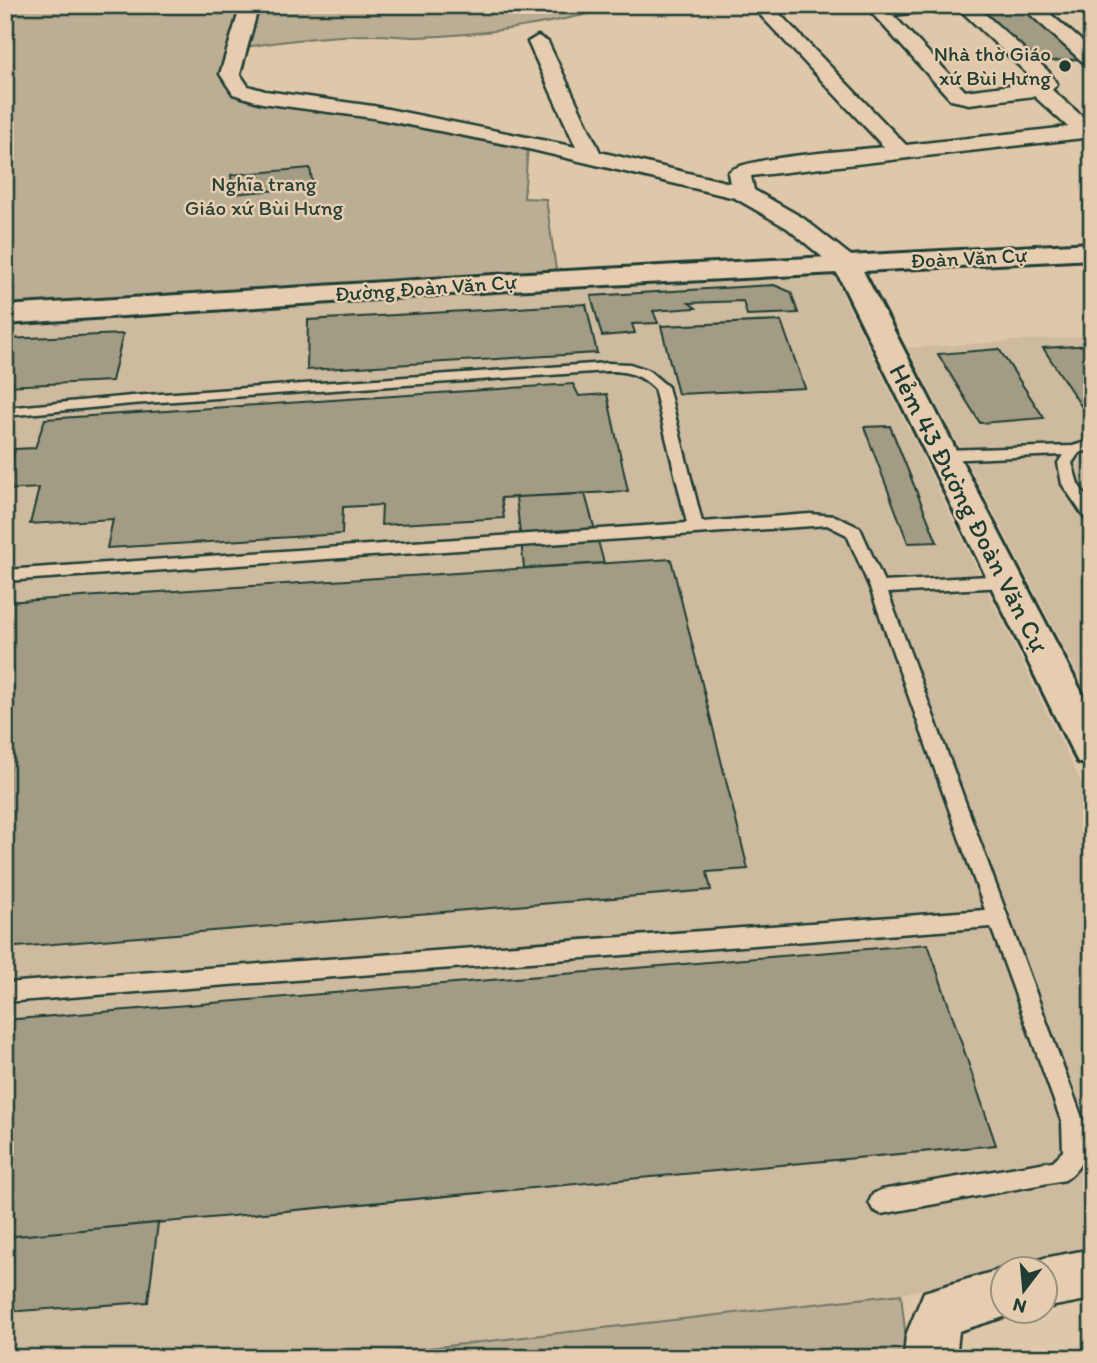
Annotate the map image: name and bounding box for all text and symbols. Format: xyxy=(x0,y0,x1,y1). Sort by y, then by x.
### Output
place label: Nhà thờ Giáo xứ Bùi Hưng xyxy=(934,41,1051,90)
marker: Nhà thờ Giáo xứ Bùi Hưng xyxy=(1057,58,1073,74)
park label: Nghĩa trang Giáo xứ Bùi Hưng xyxy=(185,171,344,220)
street label: Đoàn Văn Cự xyxy=(910,242,1029,273)
street label: Đường Đoàn Văn Cự xyxy=(334,269,518,306)
street label: Hẻm 43 Đường Đoàn Văn Cự xyxy=(882,358,1056,658)
north arrow xyxy=(988,1254,1058,1324)
text: N xyxy=(1010,1293,1029,1319)

